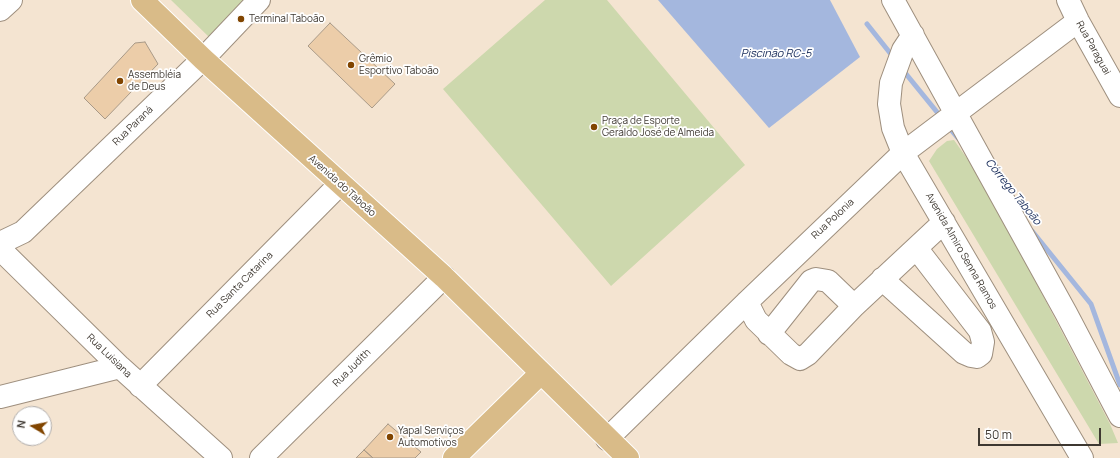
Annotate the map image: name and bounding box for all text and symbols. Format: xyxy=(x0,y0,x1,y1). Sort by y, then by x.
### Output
place label: Terminal Taboão xyxy=(249,13,324,25)
marker: Terminal Taboão xyxy=(236,14,246,24)
street label: Rua Paraguai xyxy=(1073,19,1113,77)
water label: Piscinão RC-5 xyxy=(741,47,811,61)
place label: Grêmio Esportivo Taboão xyxy=(359,53,439,76)
marker: Grêmio Esportivo Taboão xyxy=(346,60,356,70)
place label: Assembléia de Deus xyxy=(128,69,181,92)
marker: Assembléia de Deus xyxy=(115,76,125,86)
street label: Rua Paraná xyxy=(110,104,156,148)
place label: Praça de Esporte Geraldo José de Almeida xyxy=(602,115,714,138)
marker: Praça de Esporte Geraldo José de Almeida xyxy=(589,122,599,132)
street label: Avenida do Taboão xyxy=(306,153,378,219)
water label: Córrego Taboão xyxy=(982,156,1044,228)
street label: Avenida Almiro Senna Ramos xyxy=(923,191,999,311)
street label: Rua Polonia xyxy=(809,196,857,242)
street label: Rua Santa Catarina xyxy=(204,249,276,321)
street label: Rua Luisiana xyxy=(84,332,134,380)
street label: Rua Judith xyxy=(331,347,373,389)
north arrow xyxy=(12,406,52,446)
text: N xyxy=(13,419,29,429)
scale bar xyxy=(980,420,1103,446)
place label: Yapal Serviços Automotivos xyxy=(398,425,464,448)
text: 50 m xyxy=(985,426,1012,443)
marker: Yapal Serviços Automotivos xyxy=(385,432,395,442)

